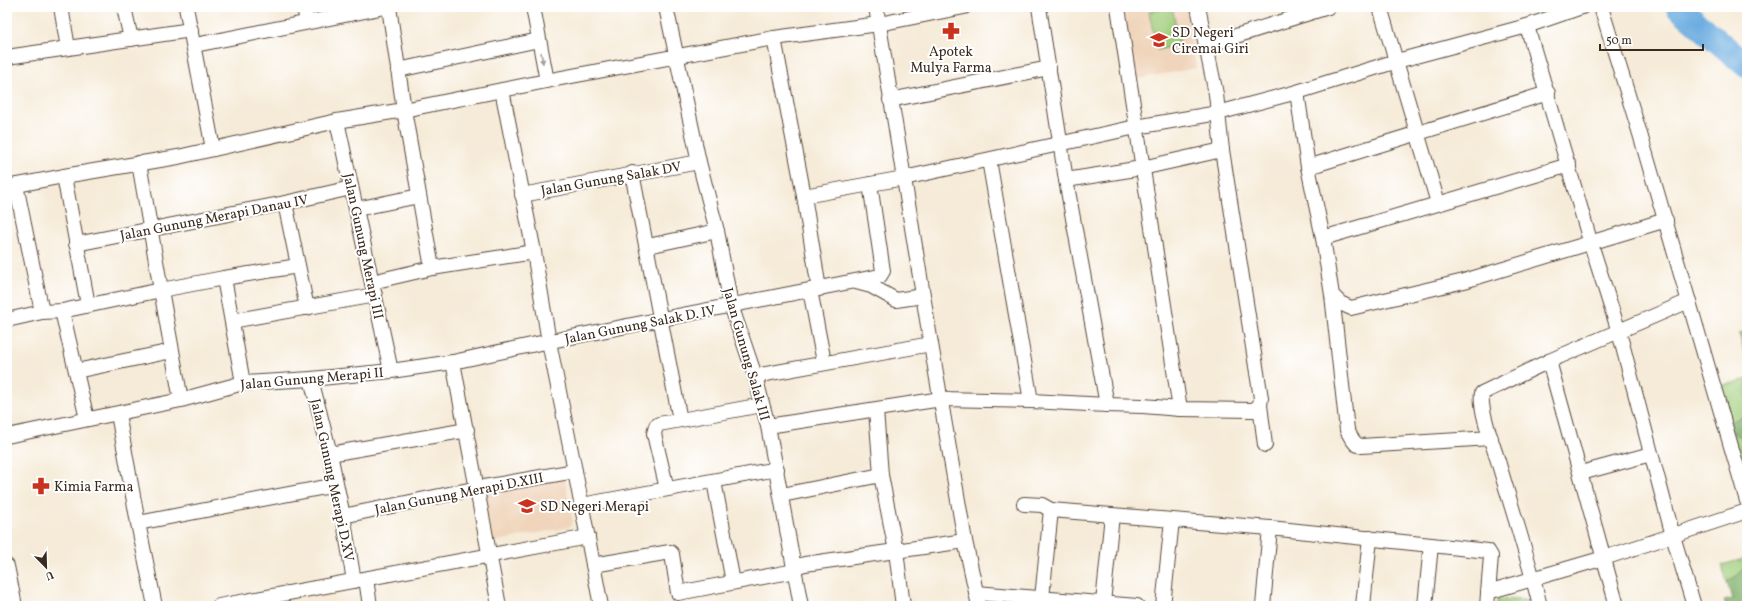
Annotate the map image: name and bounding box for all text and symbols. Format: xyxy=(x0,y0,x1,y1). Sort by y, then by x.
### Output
pharmacy icon: Apotek Mulya Farma xyxy=(941,21,961,41)
place label: SD Negeri Ciremai Giri xyxy=(1172,24,1249,59)
scale bar xyxy=(1600,26,1703,52)
school or university icon: SD Negeri Ciremai Giri xyxy=(1149,30,1169,50)
text: 50 m xyxy=(1606,33,1632,49)
place label: Apotek Mulya Farma xyxy=(910,43,992,78)
one-way arrow xyxy=(540,52,546,64)
street label: Jalan Gunung Salak DV xyxy=(539,158,683,201)
street label: Jalan Gunung Merapi III xyxy=(338,172,387,321)
street label: Jalan Gunung Merapi Danau IV xyxy=(118,191,311,246)
street label: Jalan Gunung Salak III xyxy=(717,286,774,423)
street label: Jalan Gunung Salak D. IV xyxy=(563,301,718,349)
street label: Jalan Gunung Merapi II xyxy=(240,364,385,395)
street label: Jalan Gunung Merapi D.XV xyxy=(305,397,358,564)
street label: Jalan Gunung Merapi D.XIII xyxy=(373,469,545,520)
pharmacy icon: Kimia Farma xyxy=(31,476,51,496)
place label: Kimia Farma xyxy=(54,478,133,497)
school or university icon: SD Negeri Merapi xyxy=(517,496,537,516)
place label: SD Negeri Merapi xyxy=(540,498,649,517)
north arrow xyxy=(26,547,66,587)
text: U xyxy=(43,566,56,583)

